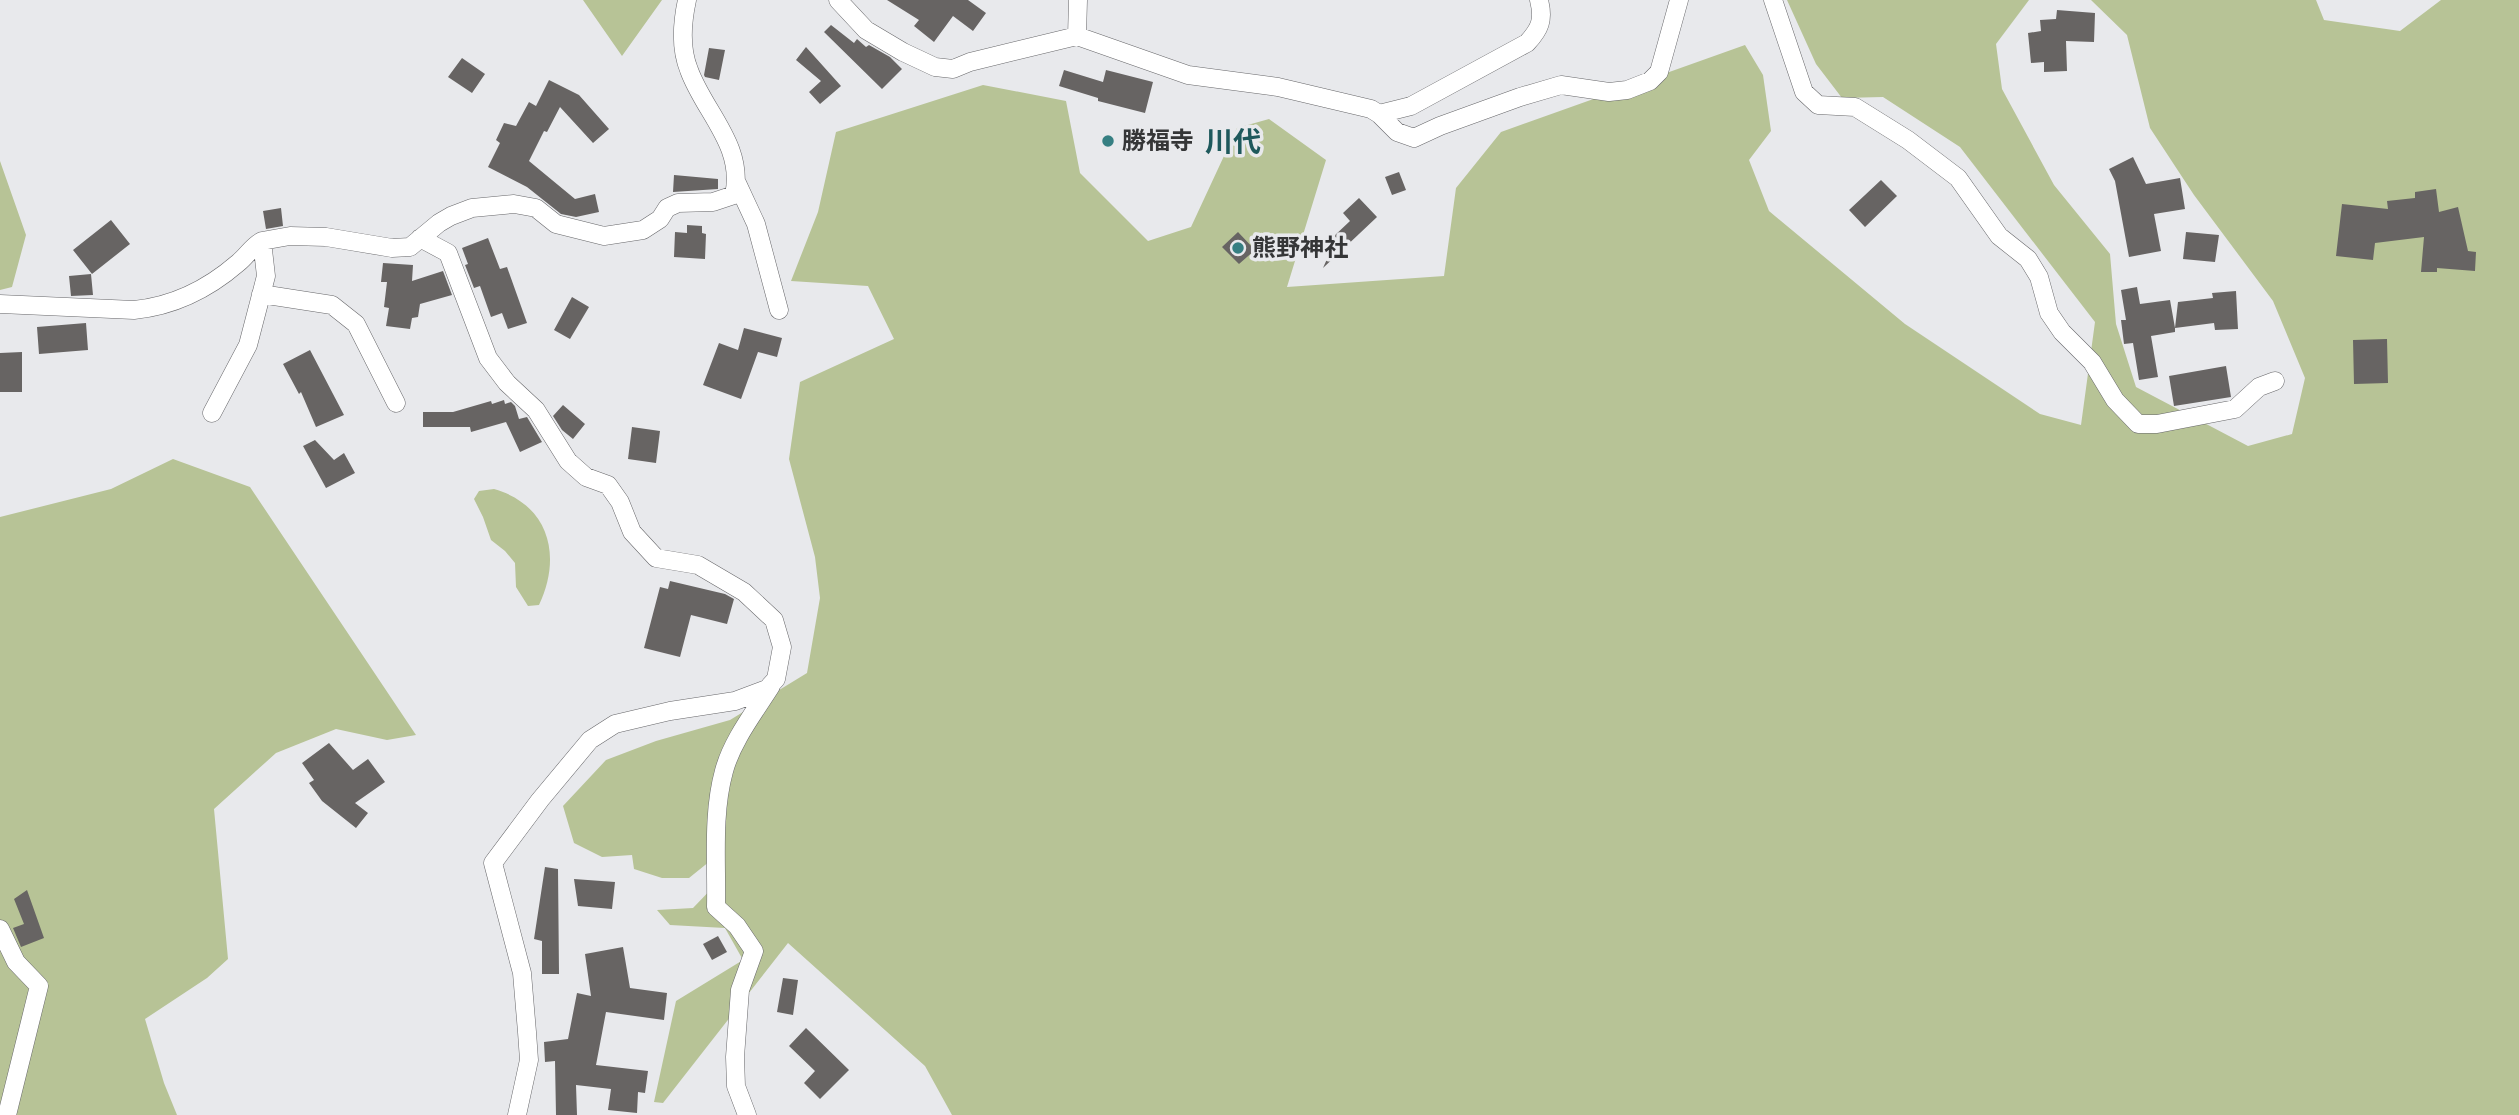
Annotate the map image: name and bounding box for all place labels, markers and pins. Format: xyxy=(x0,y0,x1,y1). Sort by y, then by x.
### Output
place label: 勝福寺 xyxy=(1122,127,1194,155)
marker: 勝福寺 xyxy=(1100,133,1116,149)
place label: 熊野神社 xyxy=(1252,234,1348,262)
marker: 熊野神社 xyxy=(1230,240,1246,256)

